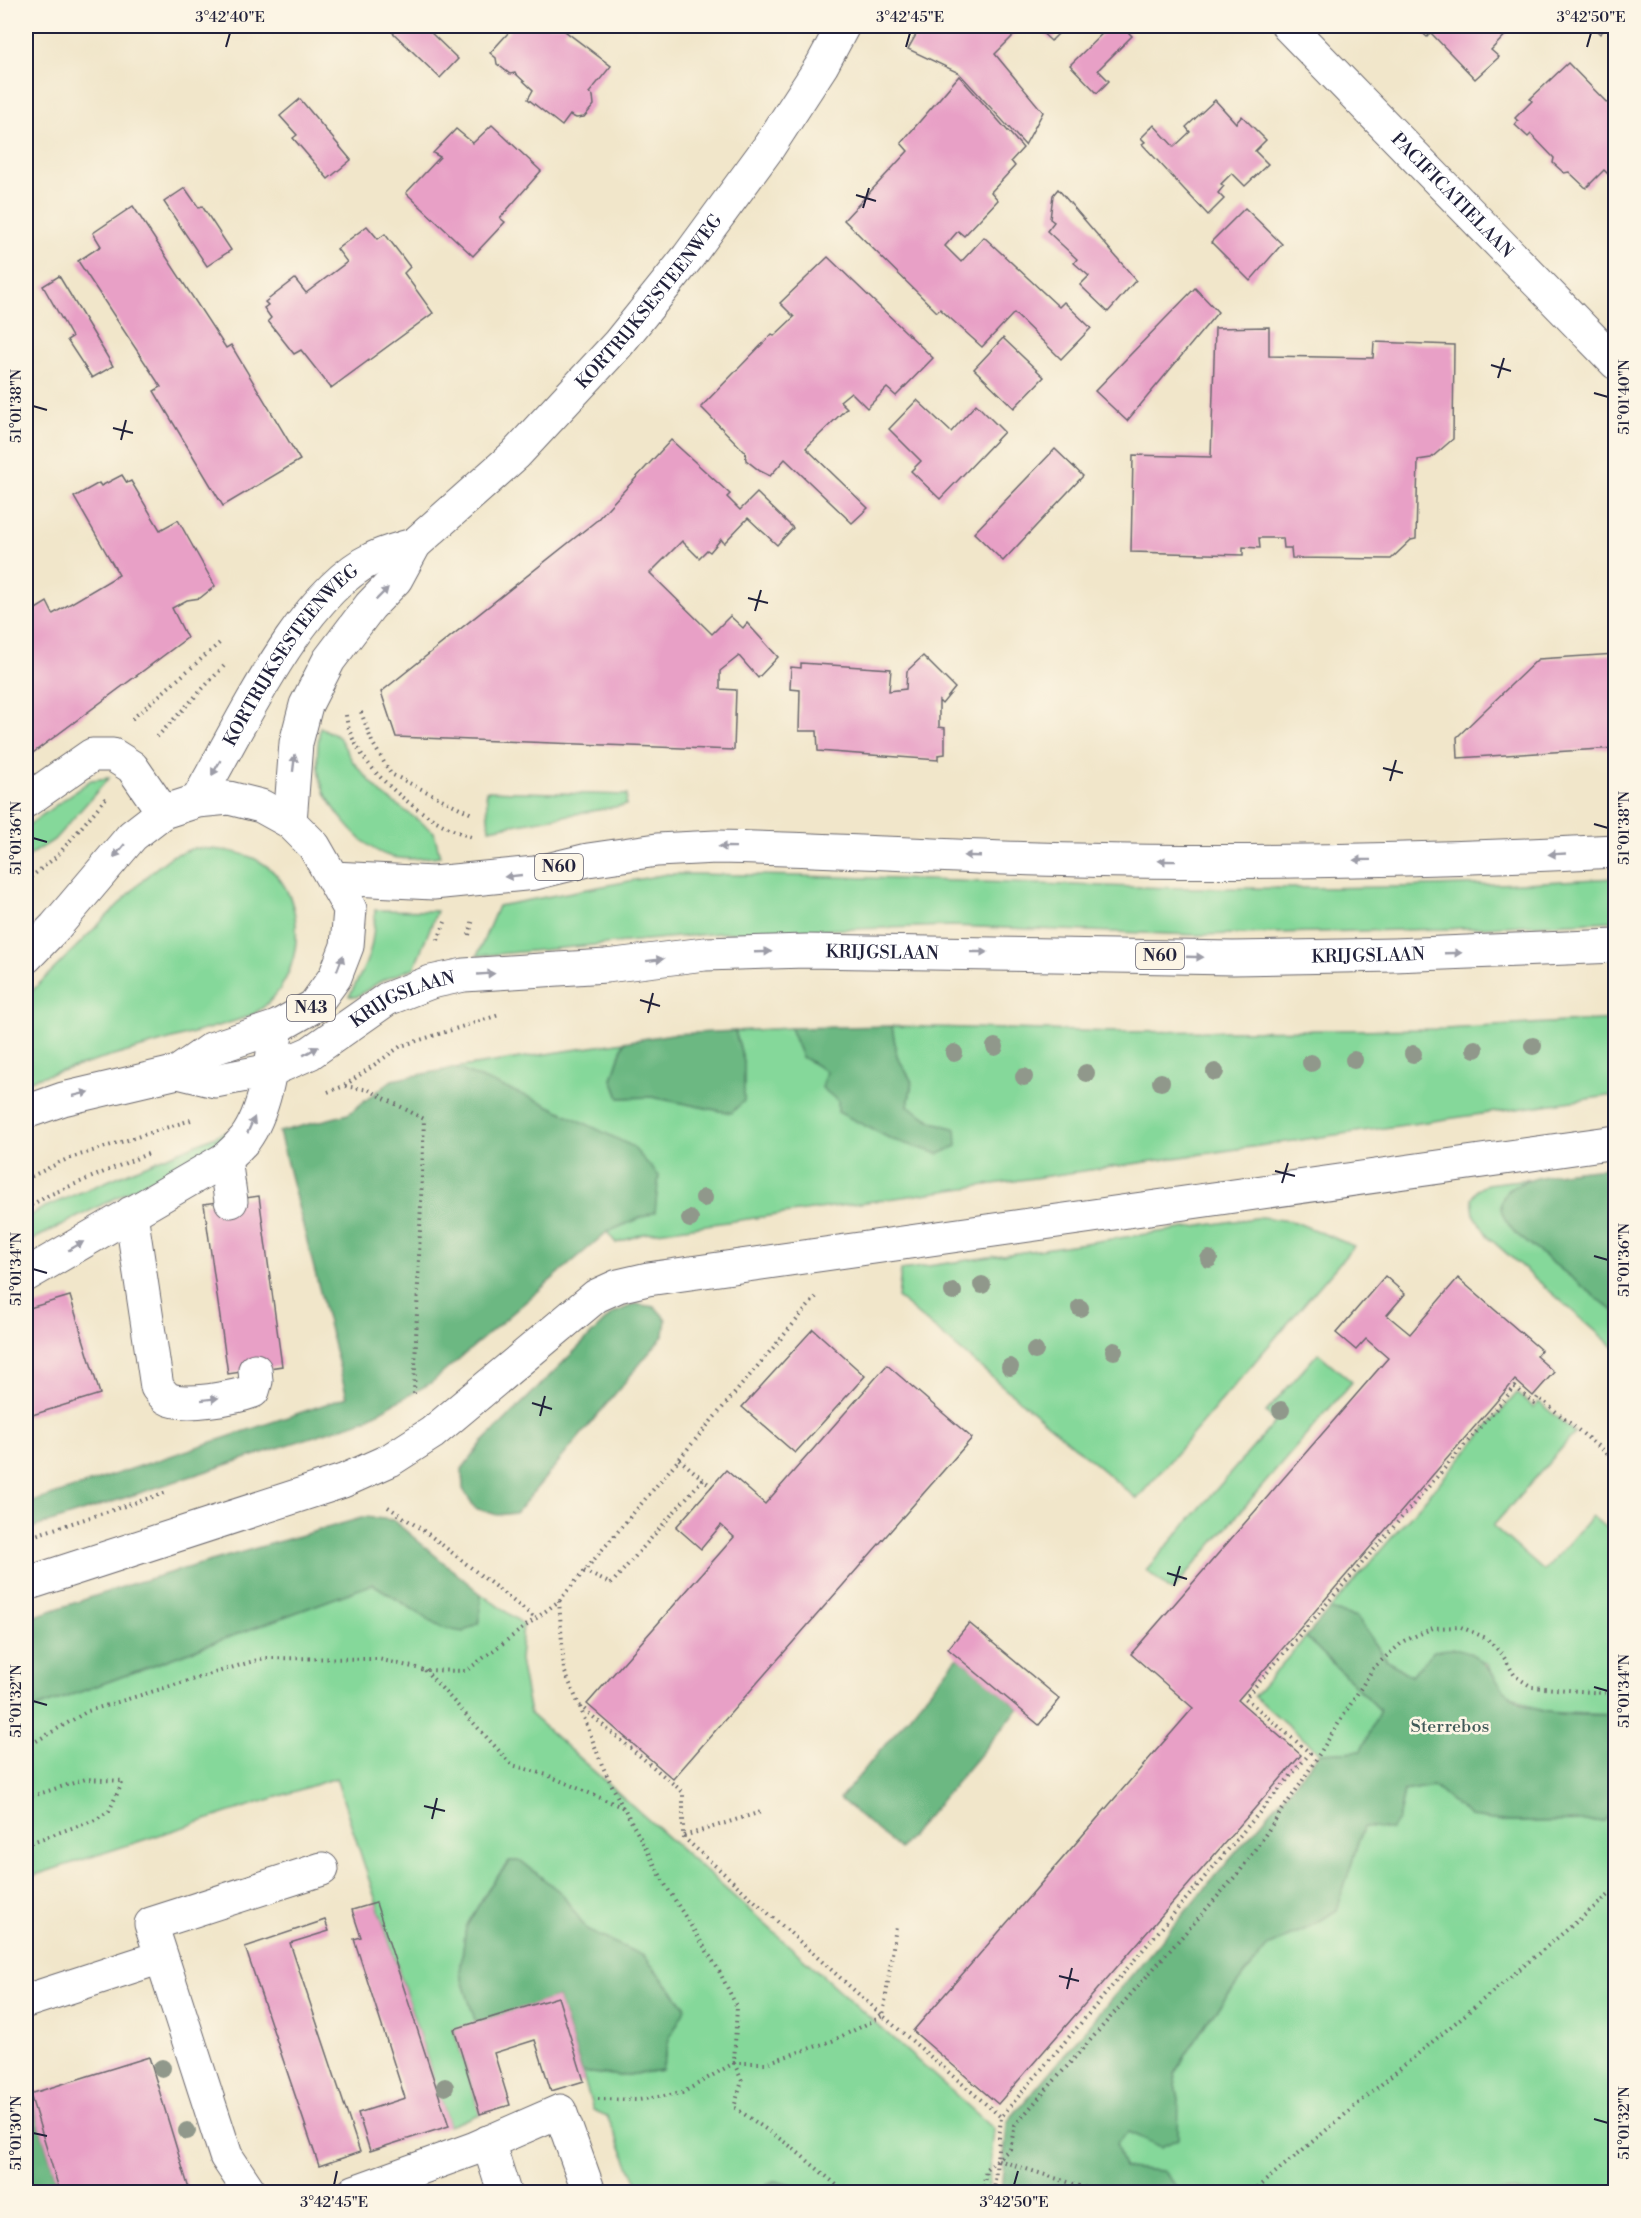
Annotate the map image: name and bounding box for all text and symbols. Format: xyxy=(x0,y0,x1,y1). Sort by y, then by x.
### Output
text: 3°42'40"E xyxy=(195,8,265,27)
text: 3°42'45"E xyxy=(876,8,944,27)
text: 3°42'50"E xyxy=(1556,8,1626,27)
street label: PACIFICATIELAAN xyxy=(1386,128,1519,263)
street label: KORTRIJKSESTEENWEG xyxy=(571,209,728,394)
text: 51°01'40"N xyxy=(1615,359,1634,435)
text: 51°01'38"N xyxy=(7,369,26,443)
street label: KORTRIJKSESTEENWEG xyxy=(218,559,363,750)
one-way arrow xyxy=(374,587,388,601)
one-way arrow xyxy=(289,754,299,773)
one-way arrow xyxy=(210,760,221,776)
text: 51°01'38"N xyxy=(1615,791,1634,865)
text: 51°01'36"N xyxy=(7,801,26,875)
one-way arrow xyxy=(717,842,736,852)
one-way arrow xyxy=(113,843,126,859)
one-way arrow xyxy=(1548,850,1567,859)
one-way arrow xyxy=(963,851,982,860)
road number: N60 xyxy=(535,854,583,880)
one-way arrow xyxy=(1353,855,1372,865)
one-way arrow xyxy=(1158,857,1177,866)
one-way arrow xyxy=(504,871,523,880)
street label: KRIJGSLAAN xyxy=(825,940,940,965)
street label: KRIJGSLAAN xyxy=(1311,942,1426,968)
road number: N60 xyxy=(1136,943,1184,969)
one-way arrow xyxy=(754,947,773,957)
one-way arrow xyxy=(970,947,989,957)
one-way arrow xyxy=(1443,949,1462,958)
one-way arrow xyxy=(1185,952,1204,961)
one-way arrow xyxy=(336,954,346,972)
one-way arrow xyxy=(646,955,665,965)
street label: KRIJGSLAAN xyxy=(346,966,457,1033)
one-way arrow xyxy=(476,970,495,979)
road number: N43 xyxy=(287,995,335,1021)
one-way arrow xyxy=(303,1046,320,1056)
one-way arrow xyxy=(72,1089,90,1099)
one-way arrow xyxy=(247,1116,256,1134)
text: 51°01'36"N xyxy=(1615,1223,1634,1297)
text: 51°01'34"N xyxy=(7,1232,26,1306)
one-way arrow xyxy=(68,1240,84,1251)
one-way arrow xyxy=(201,1395,220,1404)
text: 51°01'34"N xyxy=(1615,1654,1634,1728)
text: 51°01'32"N xyxy=(7,1664,26,1738)
park label: Sterrebos xyxy=(1411,1715,1489,1738)
text: 51°01'32"N xyxy=(1615,2086,1634,2160)
text: 51°01'30"N xyxy=(7,2096,26,2170)
text: 3°42'45"E xyxy=(300,2193,368,2212)
text: 3°42'50"E xyxy=(979,2193,1049,2212)

